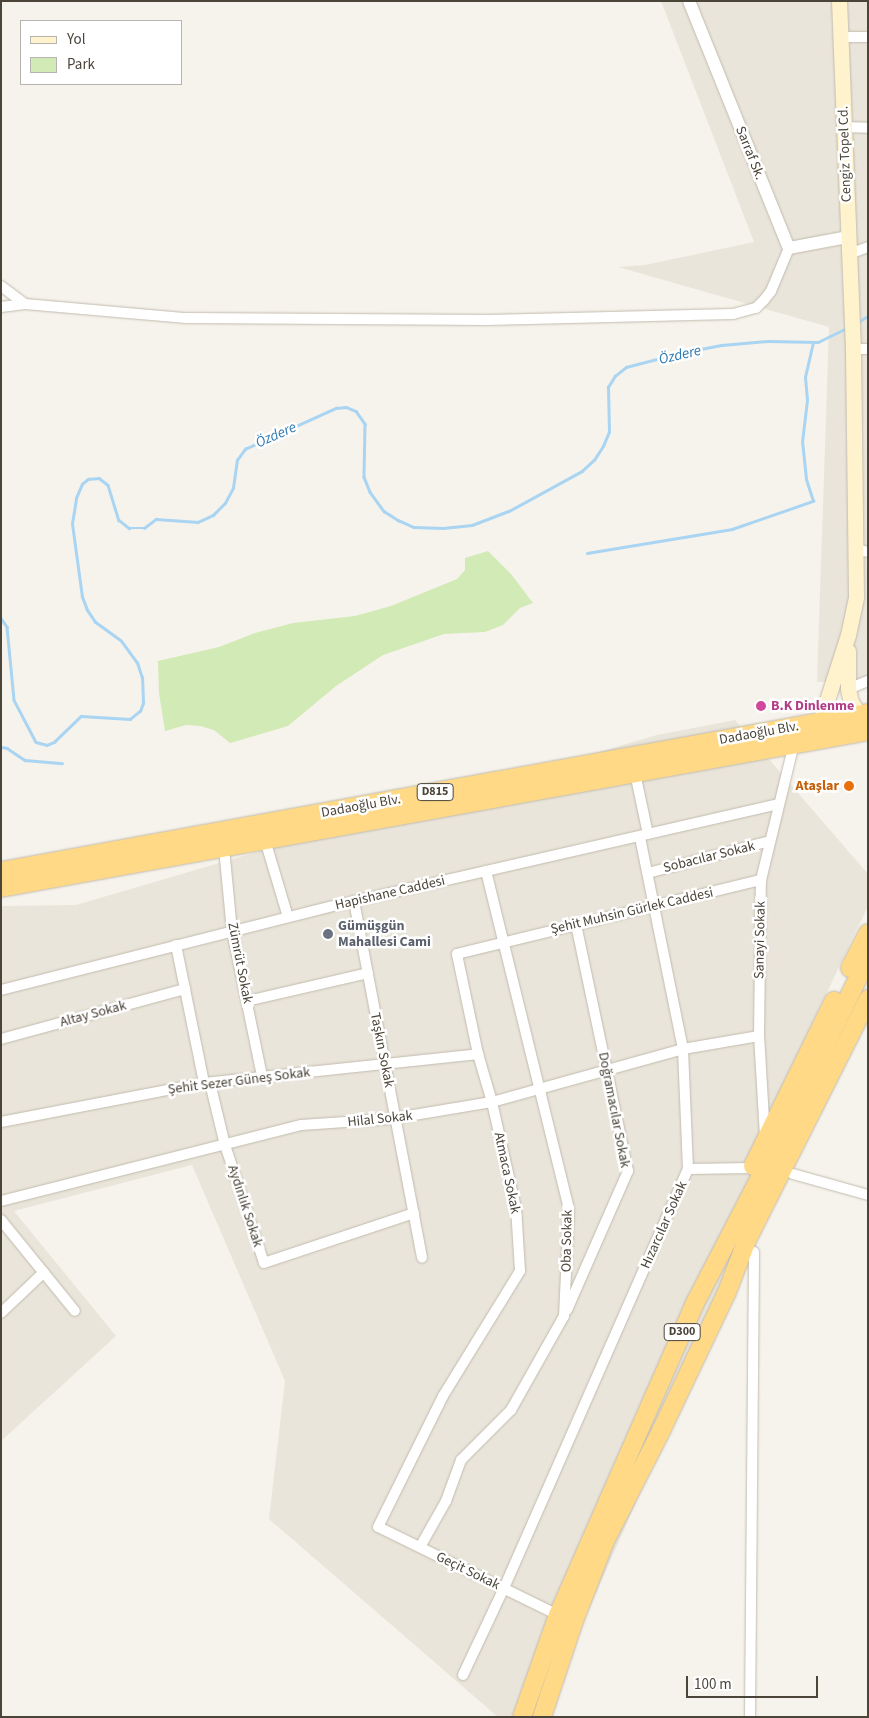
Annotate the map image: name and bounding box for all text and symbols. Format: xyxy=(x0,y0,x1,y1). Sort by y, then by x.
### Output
legend xyxy=(20,20,182,85)
text: Yol xyxy=(67,29,85,50)
text: Park xyxy=(67,54,95,75)
street label: Cengiz Topel Cd. xyxy=(835,106,855,202)
street label: Sarraf Sk. xyxy=(732,124,768,182)
water label: Özdere xyxy=(657,341,703,369)
water label: Özdere xyxy=(253,418,299,452)
place label: B.K Dinlenme xyxy=(771,698,854,714)
marker: B.K Dinlenme xyxy=(755,700,767,712)
street label: Dadaoğlu Blv. xyxy=(718,718,800,748)
place label: Ataşlar xyxy=(796,778,839,794)
marker: Ataşlar xyxy=(843,780,855,792)
road number: D815 xyxy=(416,782,454,802)
street label: Dadaoğlu Blv. xyxy=(320,791,402,821)
street label: Sobacılar Sokak xyxy=(662,838,756,876)
street label: Hapishane Caddesi xyxy=(333,872,447,914)
street label: Şehit Muhsin Gürlek Caddesi xyxy=(549,884,715,938)
street label: Sanayi Sokak xyxy=(751,901,769,979)
place label: Gümüşgün Mahallesi Cami xyxy=(338,918,431,950)
street label: Zümrüt Sokak xyxy=(224,921,256,1005)
marker: Gümüşgün Mahallesi Cami xyxy=(322,928,334,940)
street label: Altay Sokak xyxy=(58,997,128,1031)
street label: Taşkın Sokak xyxy=(366,1011,398,1089)
street label: Doğramacılar Sokak xyxy=(595,1051,633,1169)
street label: Şehit Sezer Güneş Sokak xyxy=(167,1064,311,1098)
street label: Hilal Sokak xyxy=(347,1107,413,1131)
street label: Atmaca Sokak xyxy=(490,1131,524,1215)
street label: Aydınlık Sokak xyxy=(224,1163,266,1249)
street label: Hızarcılar Sokak xyxy=(637,1179,691,1271)
street label: Oba Sokak xyxy=(558,1210,576,1272)
road number: D300 xyxy=(663,1322,701,1341)
street label: Geçit Sokak xyxy=(433,1548,503,1594)
scale bar xyxy=(689,1666,822,1698)
text: 100 m xyxy=(694,1674,732,1695)

